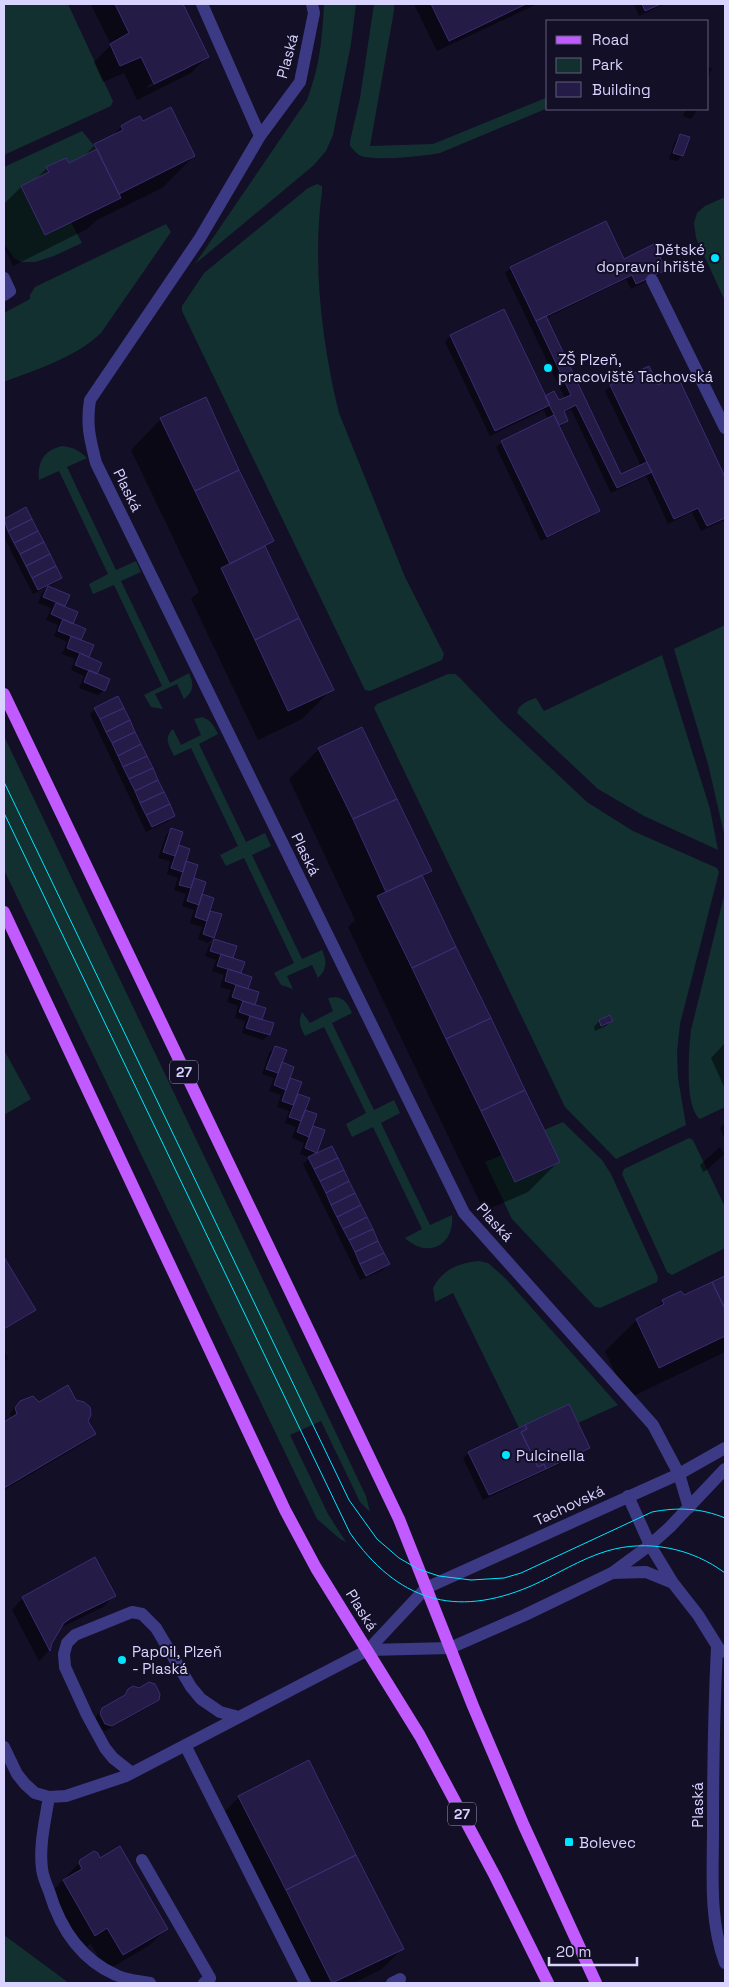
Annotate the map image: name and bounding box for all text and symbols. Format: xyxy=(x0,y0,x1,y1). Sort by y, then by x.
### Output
legend xyxy=(546,20,709,110)
text: Road xyxy=(592,30,629,49)
street label: Plaská xyxy=(272,31,302,81)
text: Park xyxy=(592,55,623,74)
text: Building xyxy=(592,80,651,99)
place label: Dětské dopravní hřiště xyxy=(596,240,705,276)
marker: Dětské dopravní hřiště xyxy=(709,252,721,264)
place label: ZŠ Plzeň, pracoviště Tachovská xyxy=(558,350,714,386)
marker: ZŠ Plzeň, pracoviště Tachovská xyxy=(542,362,554,374)
street label: Plaská xyxy=(109,465,147,515)
street label: Plaská xyxy=(287,829,325,879)
road number: 27 xyxy=(170,1060,198,1084)
street label: Plaská xyxy=(473,1199,518,1246)
place label: Pulcinella xyxy=(516,1446,585,1465)
marker: Pulcinella xyxy=(500,1449,512,1461)
street label: Tachovská xyxy=(531,1480,607,1530)
street label: Plaská xyxy=(342,1586,382,1635)
place label: PapOil, Plzeň - Plaská xyxy=(132,1642,222,1678)
marker: PapOil, Plzeň - Plaská xyxy=(116,1654,128,1666)
street label: Plaská xyxy=(688,1782,707,1828)
road number: 27 xyxy=(448,1802,476,1826)
place label: Bolevec xyxy=(579,1833,636,1852)
marker: Bolevec xyxy=(563,1836,575,1848)
scale bar xyxy=(549,1934,636,1966)
text: 20 m xyxy=(556,1942,591,1961)

